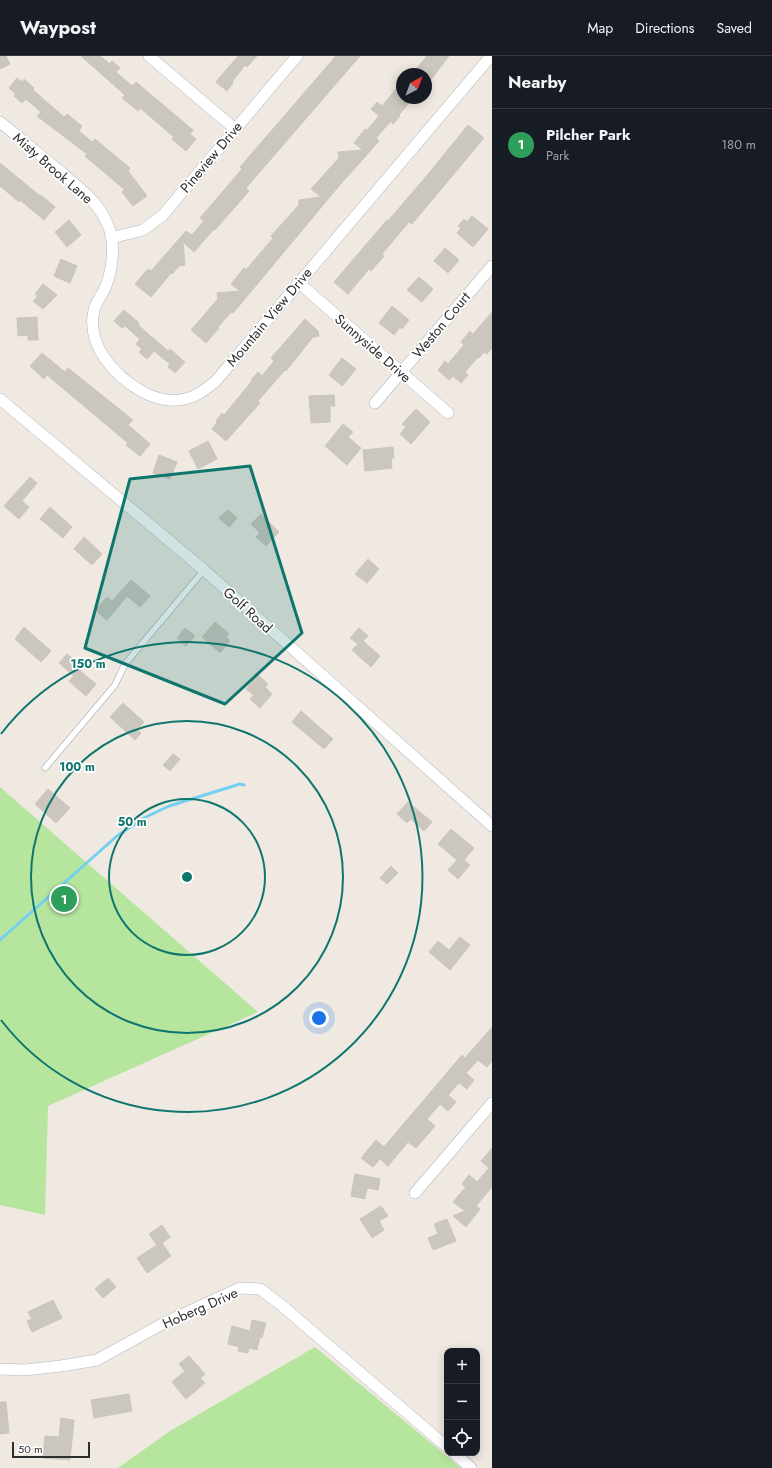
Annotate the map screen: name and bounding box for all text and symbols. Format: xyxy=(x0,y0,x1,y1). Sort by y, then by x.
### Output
text: Waypost xyxy=(20,14,96,41)
text: Map xyxy=(587,18,613,38)
text: Directions xyxy=(635,18,695,38)
text: Saved xyxy=(717,18,752,38)
north arrow xyxy=(396,68,432,104)
text: Nearby xyxy=(508,70,566,94)
street label: Pineview Drive xyxy=(175,117,247,197)
text: Pilcher Park xyxy=(546,124,631,146)
street label: Misty Brook Lane xyxy=(9,128,97,208)
text: 1 xyxy=(518,135,524,154)
text: 180 m xyxy=(721,135,756,154)
text: Park xyxy=(546,146,569,165)
street label: Mountain View Drive xyxy=(222,263,316,371)
street label: Weston Court xyxy=(407,287,475,362)
street label: Sunnyside Drive xyxy=(330,309,416,387)
street label: Golf Road xyxy=(219,582,277,638)
text: 150 m xyxy=(70,655,106,673)
text: 100 m xyxy=(59,758,95,776)
text: 50 m xyxy=(117,813,147,831)
centre of rings xyxy=(180,870,194,884)
pin: 1 xyxy=(51,884,77,914)
your location xyxy=(309,1008,329,1028)
street label: Hoberg Drive xyxy=(159,1282,241,1334)
map controls xyxy=(444,1348,480,1456)
button: + xyxy=(444,1348,480,1384)
button: − xyxy=(444,1384,480,1420)
button: locate xyxy=(444,1420,480,1456)
scale bar xyxy=(12,1440,90,1459)
text: 50 m xyxy=(18,1441,43,1457)

